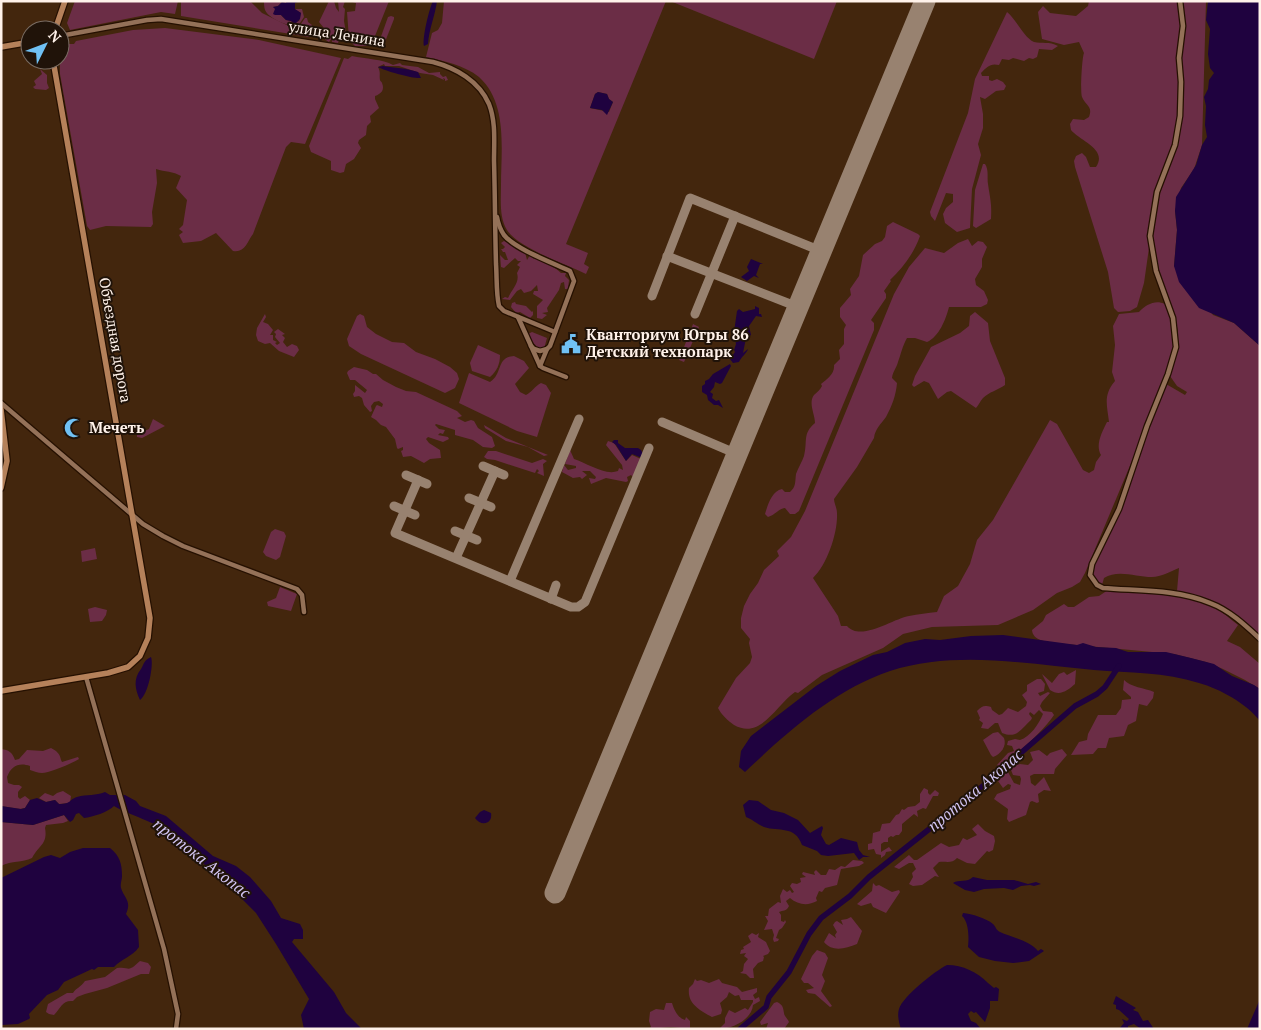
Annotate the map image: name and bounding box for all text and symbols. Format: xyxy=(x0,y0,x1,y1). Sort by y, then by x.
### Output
street label: улица Ленина xyxy=(286,15,387,51)
north arrow xyxy=(20,20,70,70)
text: N xyxy=(44,26,66,47)
street label: Объездная дорога xyxy=(95,276,137,404)
place label: Кванториум Югры 86 Детский технопарк xyxy=(586,324,749,361)
public building icon: Кванториум Югры 86 Детский технопарк xyxy=(560,333,582,355)
mosque icon: Мечеть xyxy=(63,417,85,439)
place label: Мечеть xyxy=(89,417,144,437)
water label: протока Акопас xyxy=(923,743,1027,836)
water label: протока Акопас xyxy=(149,813,255,903)

